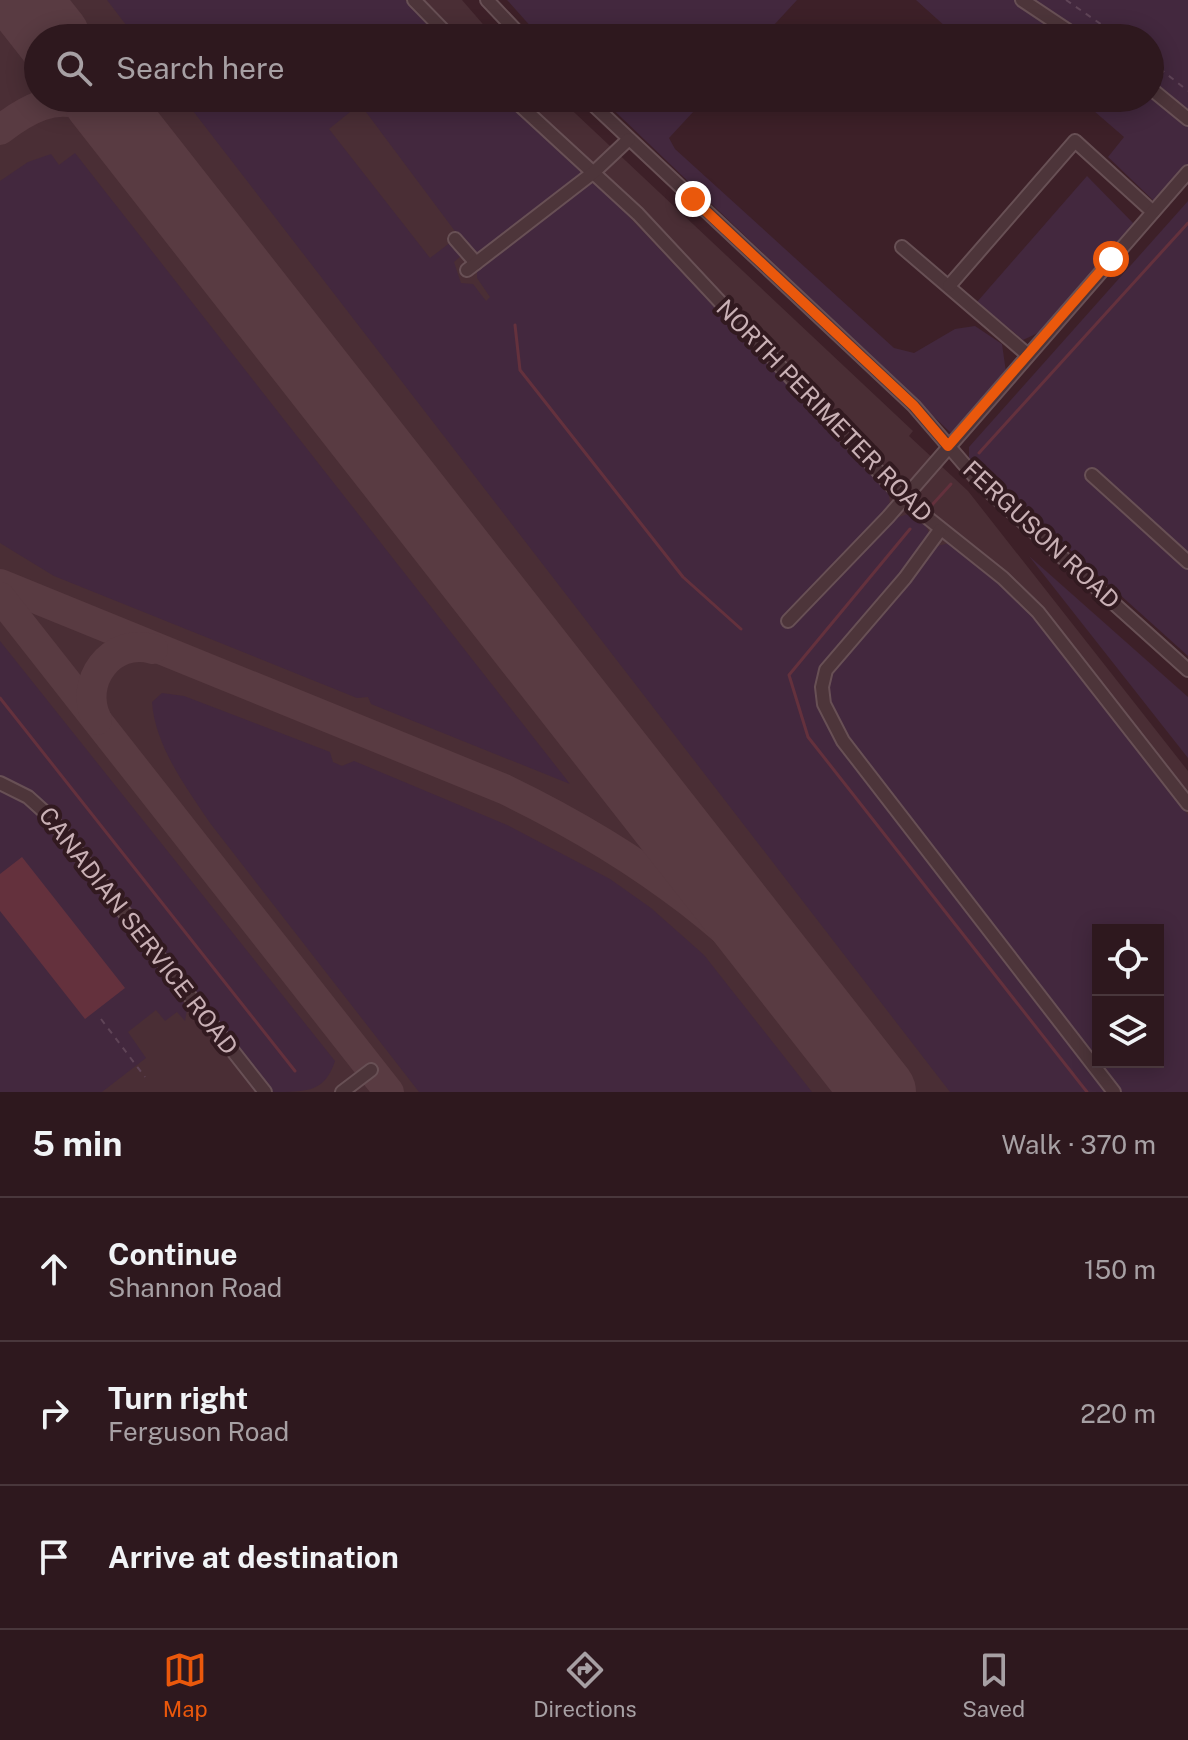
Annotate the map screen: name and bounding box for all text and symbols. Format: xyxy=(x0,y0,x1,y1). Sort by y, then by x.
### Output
search box xyxy=(24,24,1164,112)
icon: search xyxy=(52,46,96,90)
text: Search here xyxy=(116,50,284,86)
route end xyxy=(675,181,711,217)
route start xyxy=(1093,241,1129,277)
street label: NORTH PERIMETER ROAD xyxy=(711,293,938,527)
street label: FERGUSON ROAD xyxy=(958,455,1126,614)
street label: CANADIAN SERVICE ROAD xyxy=(34,801,244,1060)
map controls xyxy=(1092,924,1164,1068)
button: locate xyxy=(1092,924,1164,996)
button: layers xyxy=(1092,996,1164,1068)
text: 5 min xyxy=(32,1124,122,1164)
text: Walk · 370 m xyxy=(1001,1129,1156,1160)
text: Continue xyxy=(108,1236,238,1272)
icon: ahead xyxy=(32,1247,76,1291)
text: 150 m xyxy=(1084,1254,1156,1285)
text: Shannon Road xyxy=(108,1272,282,1303)
text: Turn right xyxy=(108,1380,248,1416)
icon: right xyxy=(32,1391,76,1435)
text: 220 m xyxy=(1080,1398,1156,1429)
text: Ferguson Road xyxy=(108,1416,289,1447)
icon: arrive xyxy=(32,1535,76,1579)
text: Arrive at destination xyxy=(108,1539,399,1575)
tab: Map xyxy=(163,1648,208,1722)
tab: Directions xyxy=(533,1648,637,1722)
tab: Saved xyxy=(962,1648,1025,1722)

